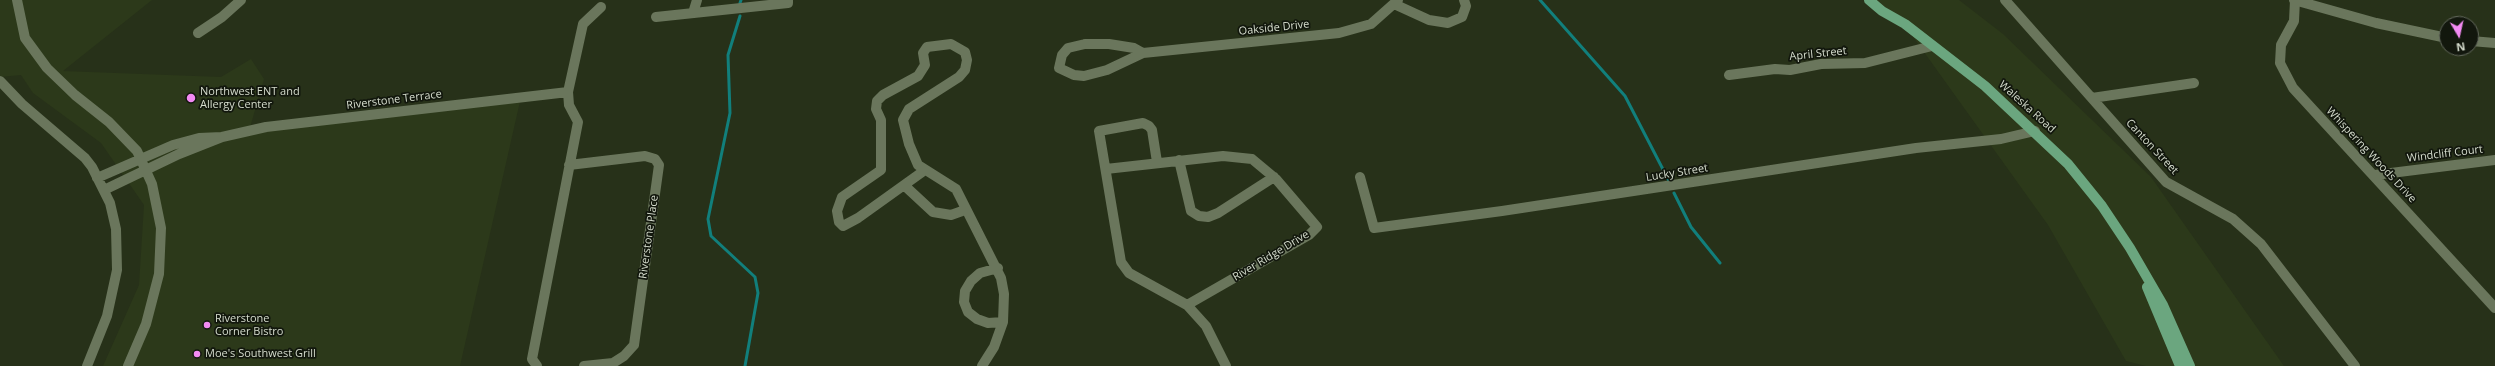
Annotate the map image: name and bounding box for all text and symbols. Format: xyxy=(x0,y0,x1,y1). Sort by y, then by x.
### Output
north arrow xyxy=(2439,16,2479,56)
street label: Oakside Drive xyxy=(1238,18,1310,38)
text: N xyxy=(2455,39,2466,55)
street label: April Street xyxy=(1789,44,1847,64)
street label: Waleska Road xyxy=(1996,78,2058,136)
place label: Northwest ENT and Allergy Center xyxy=(200,85,300,111)
street label: Riverstone Terrace xyxy=(346,88,442,112)
marker: Northwest ENT and Allergy Center xyxy=(185,92,197,104)
street label: Whispering Woods Drive xyxy=(2323,104,2419,206)
street label: Canton Street xyxy=(2123,117,2181,177)
street label: Windcliff Court xyxy=(2406,143,2484,165)
street label: Lucky Street xyxy=(1645,162,1709,184)
street label: Riverstone Place xyxy=(637,194,661,280)
street label: River Ridge Drive xyxy=(1230,228,1312,284)
place label: Riverstone Corner Bistro xyxy=(215,312,283,338)
marker: Riverstone Corner Bistro xyxy=(202,320,212,330)
place label: Moe's Southwest Grill xyxy=(205,347,316,361)
marker: Moe's Southwest Grill xyxy=(192,349,202,359)

